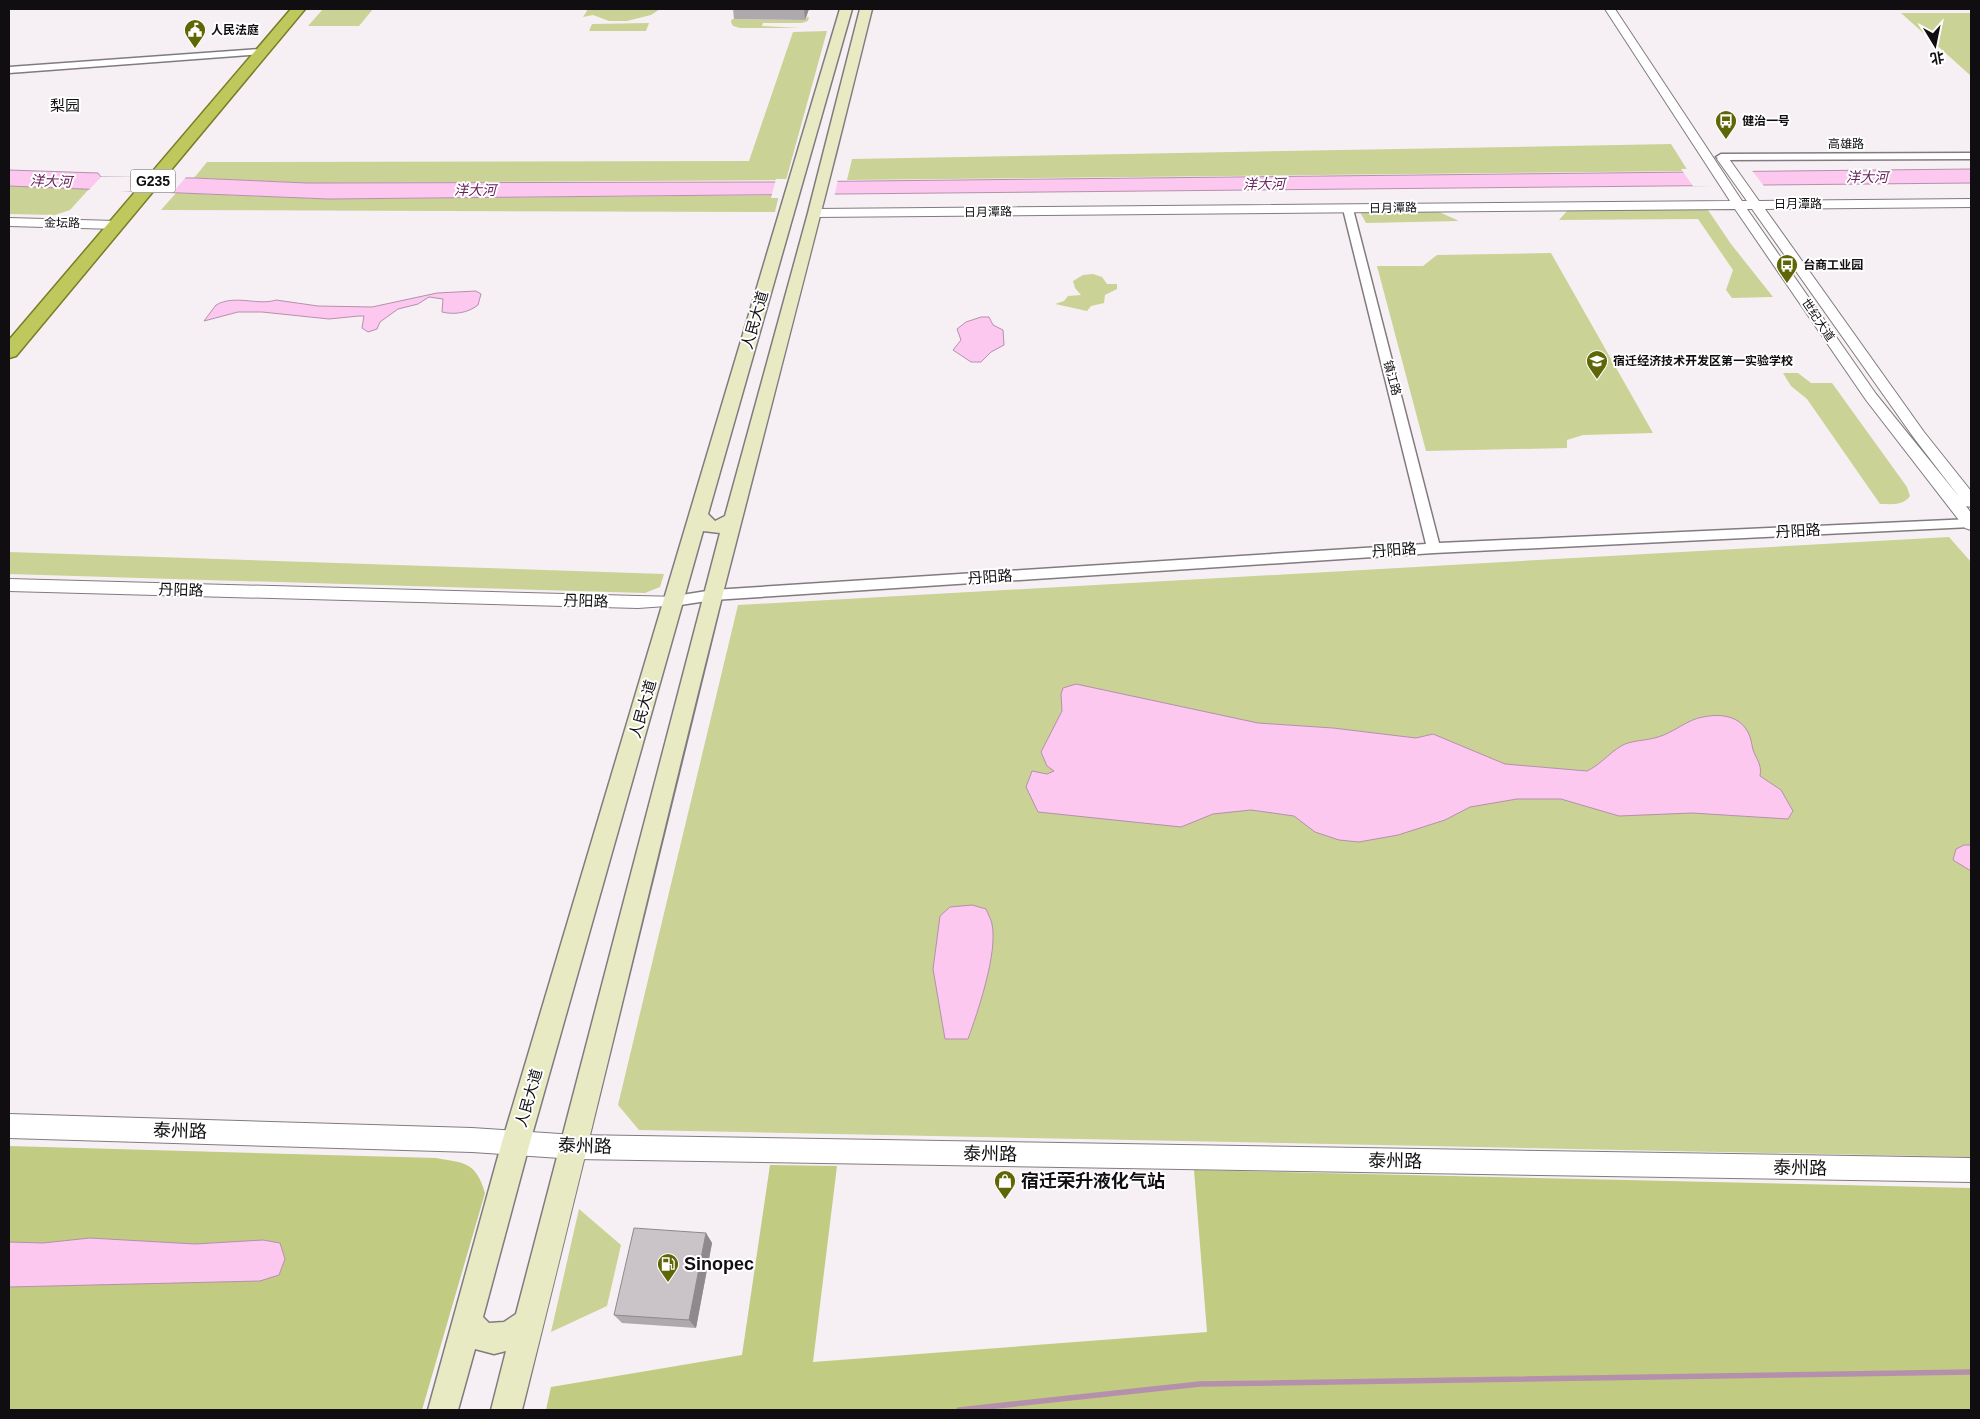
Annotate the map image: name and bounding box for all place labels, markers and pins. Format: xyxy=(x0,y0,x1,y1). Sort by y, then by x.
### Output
public building icon: 人民法庭 xyxy=(183,18,207,49)
place label: 人民法庭 xyxy=(211,23,259,37)
bus stop icon: 健治一号 xyxy=(1714,109,1738,140)
place label: 健治一号 xyxy=(1742,114,1790,128)
bus stop icon: 台商工业园 xyxy=(1775,253,1799,284)
place label: 台商工业园 xyxy=(1803,258,1863,272)
school or university icon: 宿迁经济技术开发区第一实验学校 xyxy=(1585,349,1609,380)
place label: 宿迁经济技术开发区第一实验学校 xyxy=(1613,354,1793,368)
shop icon: 宿迁荣升液化气站 xyxy=(993,1169,1017,1200)
place label: 宿迁荣升液化气站 xyxy=(1021,1171,1165,1191)
fuel station icon: Sinopec xyxy=(656,1252,680,1283)
place label: Sinopec xyxy=(684,1254,754,1274)

